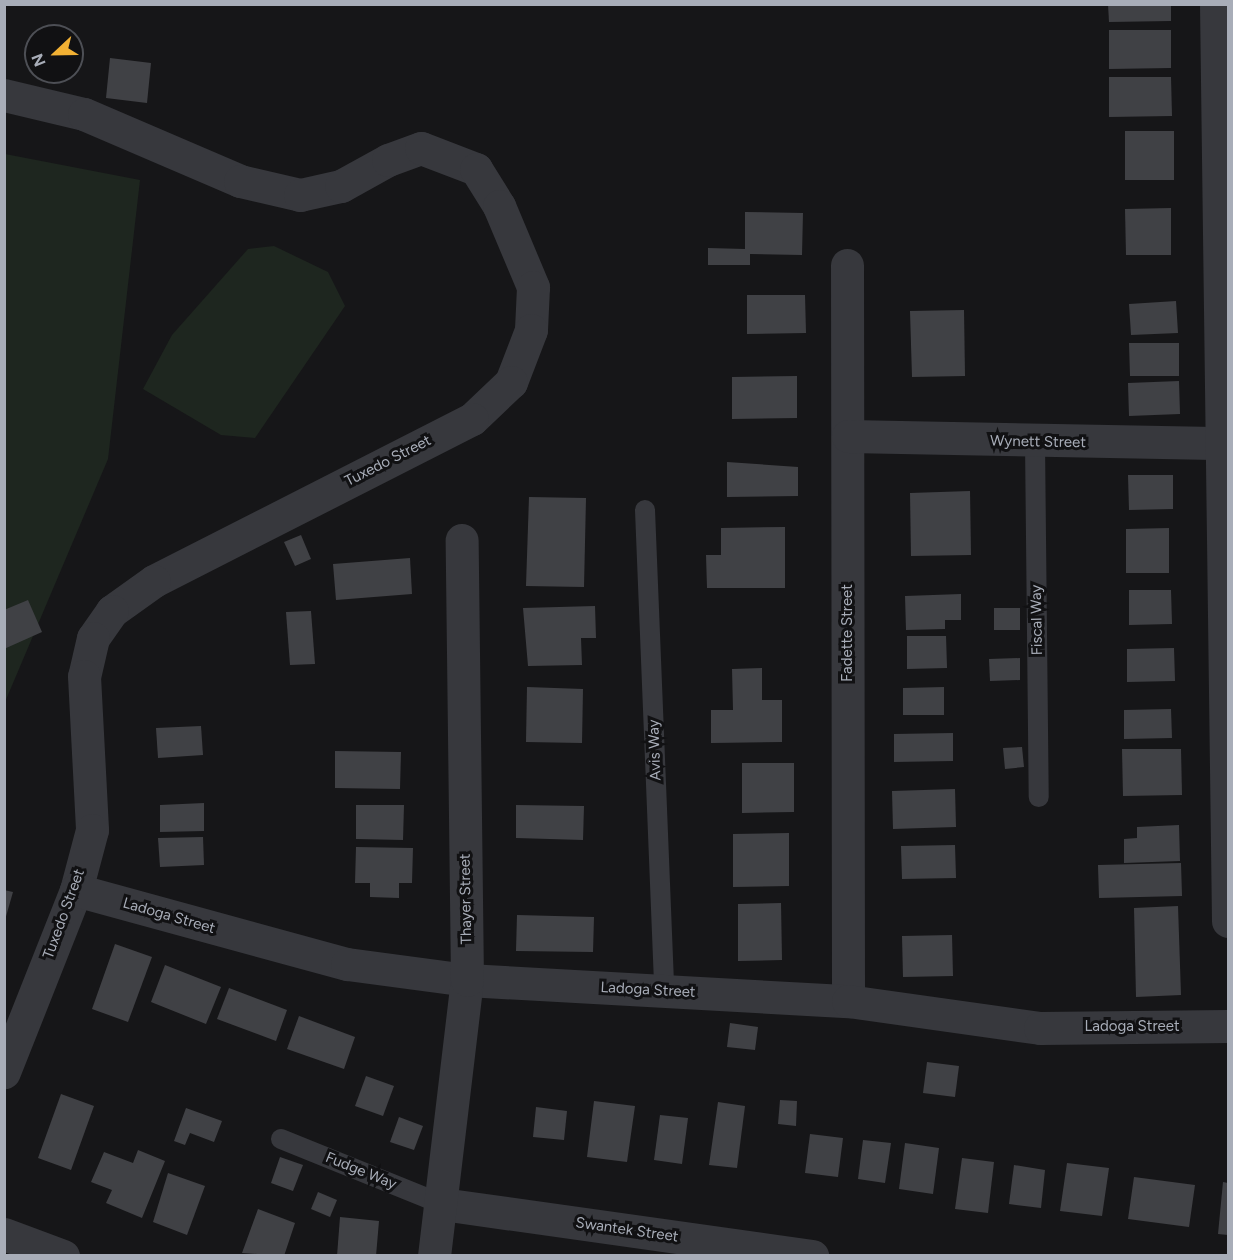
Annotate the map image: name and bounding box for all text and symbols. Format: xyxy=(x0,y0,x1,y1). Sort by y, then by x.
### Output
north arrow xyxy=(24,24,84,84)
text: N xyxy=(28,51,50,69)
street label: Tuxedo Street xyxy=(342,432,434,490)
street label: Wynett Street xyxy=(990,432,1086,452)
street label: Fadette Street xyxy=(839,584,857,682)
street label: Fiscal Way xyxy=(1027,585,1047,655)
street label: Avis Way xyxy=(645,719,665,781)
street label: Thayer Street xyxy=(456,853,476,945)
street label: Tuxedo Street xyxy=(39,867,89,961)
street label: Ladoga Street xyxy=(121,894,217,938)
street label: Ladoga Street xyxy=(600,979,696,1001)
street label: Ladoga Street xyxy=(1084,1018,1180,1036)
street label: Fudge Way xyxy=(323,1149,399,1193)
street label: Swantek Street xyxy=(574,1214,680,1246)

